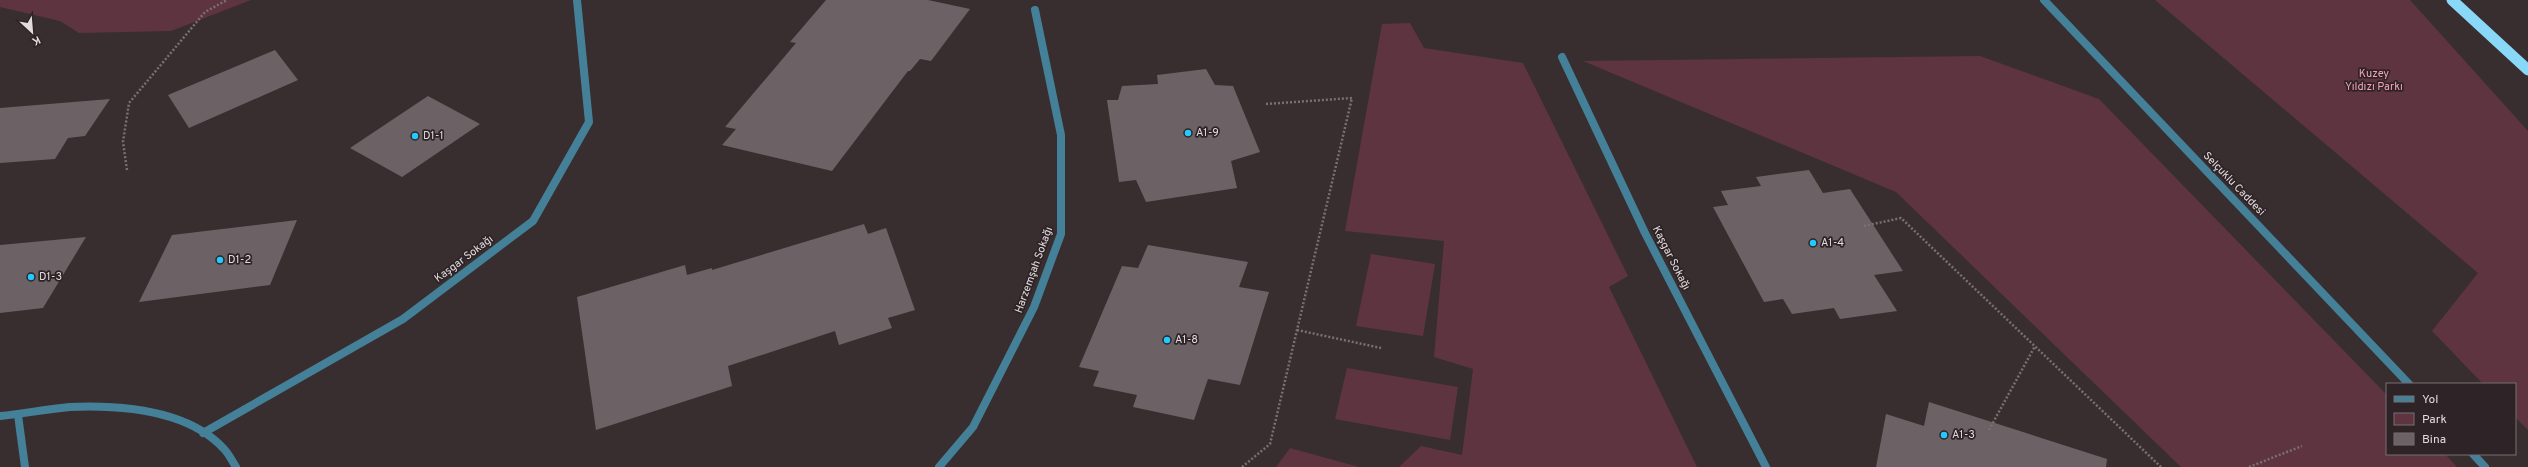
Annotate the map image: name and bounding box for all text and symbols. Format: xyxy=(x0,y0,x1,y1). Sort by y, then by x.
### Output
north arrow xyxy=(12,12,52,52)
text: K xyxy=(29,32,43,48)
park label: Kuzey Yıldızı Parkı xyxy=(2345,67,2403,94)
place label: A1-9 xyxy=(1196,126,1219,140)
marker: A1-9 xyxy=(1183,128,1193,138)
place label: D1-1 xyxy=(423,129,444,143)
marker: D1-1 xyxy=(410,131,420,141)
street label: Selçuklu Caddesi xyxy=(2200,149,2268,219)
street label: Kaşgar Sokağı xyxy=(1649,224,1693,292)
street label: Harzemşah Sokağı xyxy=(1012,225,1056,315)
street label: Kaşgar Sokağı xyxy=(432,232,496,286)
place label: A1-4 xyxy=(1821,236,1844,250)
marker: A1-4 xyxy=(1808,238,1818,248)
place label: D1-2 xyxy=(228,253,251,267)
marker: D1-2 xyxy=(215,255,225,265)
place label: D1-3 xyxy=(39,270,62,284)
marker: D1-3 xyxy=(26,272,36,282)
place label: A1-8 xyxy=(1175,333,1198,347)
marker: A1-8 xyxy=(1162,335,1172,345)
legend xyxy=(2386,383,2516,455)
text: Yol xyxy=(2422,392,2438,408)
text: Park xyxy=(2422,412,2447,428)
place label: A1-3 xyxy=(1952,428,1975,442)
marker: A1-3 xyxy=(1939,430,1949,440)
text: Bina xyxy=(2422,432,2446,448)

